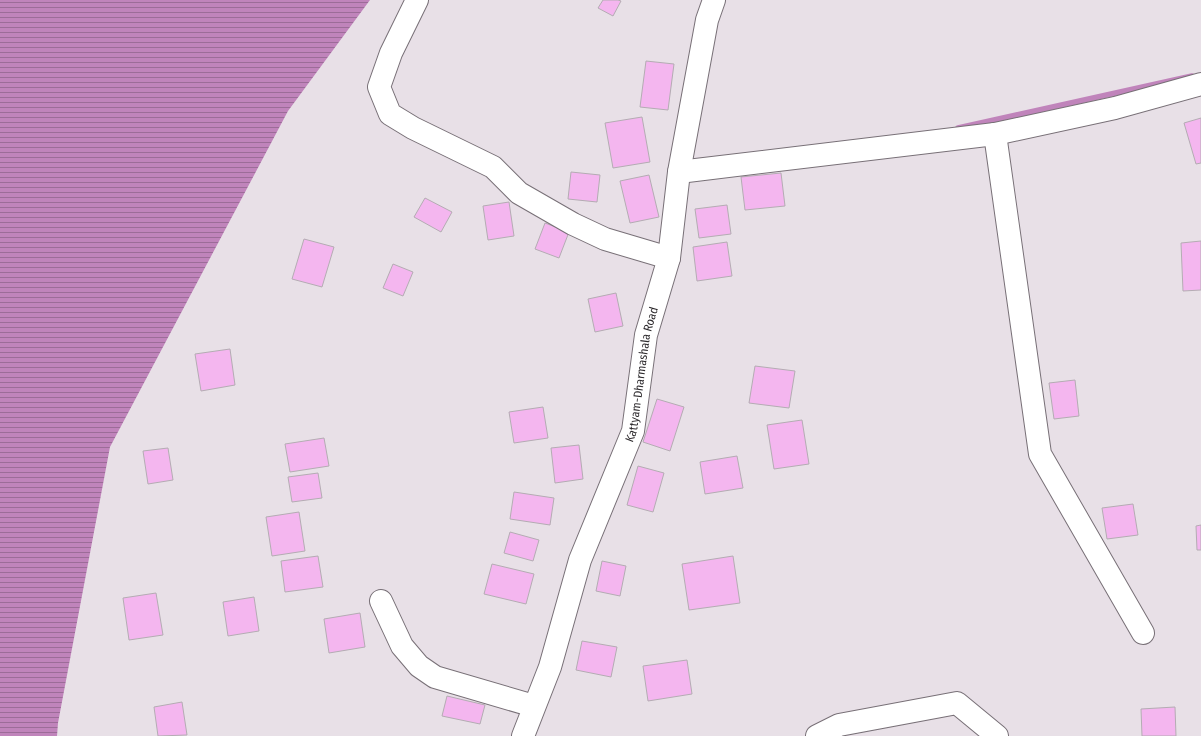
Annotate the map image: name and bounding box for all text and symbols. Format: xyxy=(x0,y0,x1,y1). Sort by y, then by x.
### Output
street label: Kattyam-Dharmashala Road xyxy=(622,305,661,444)

